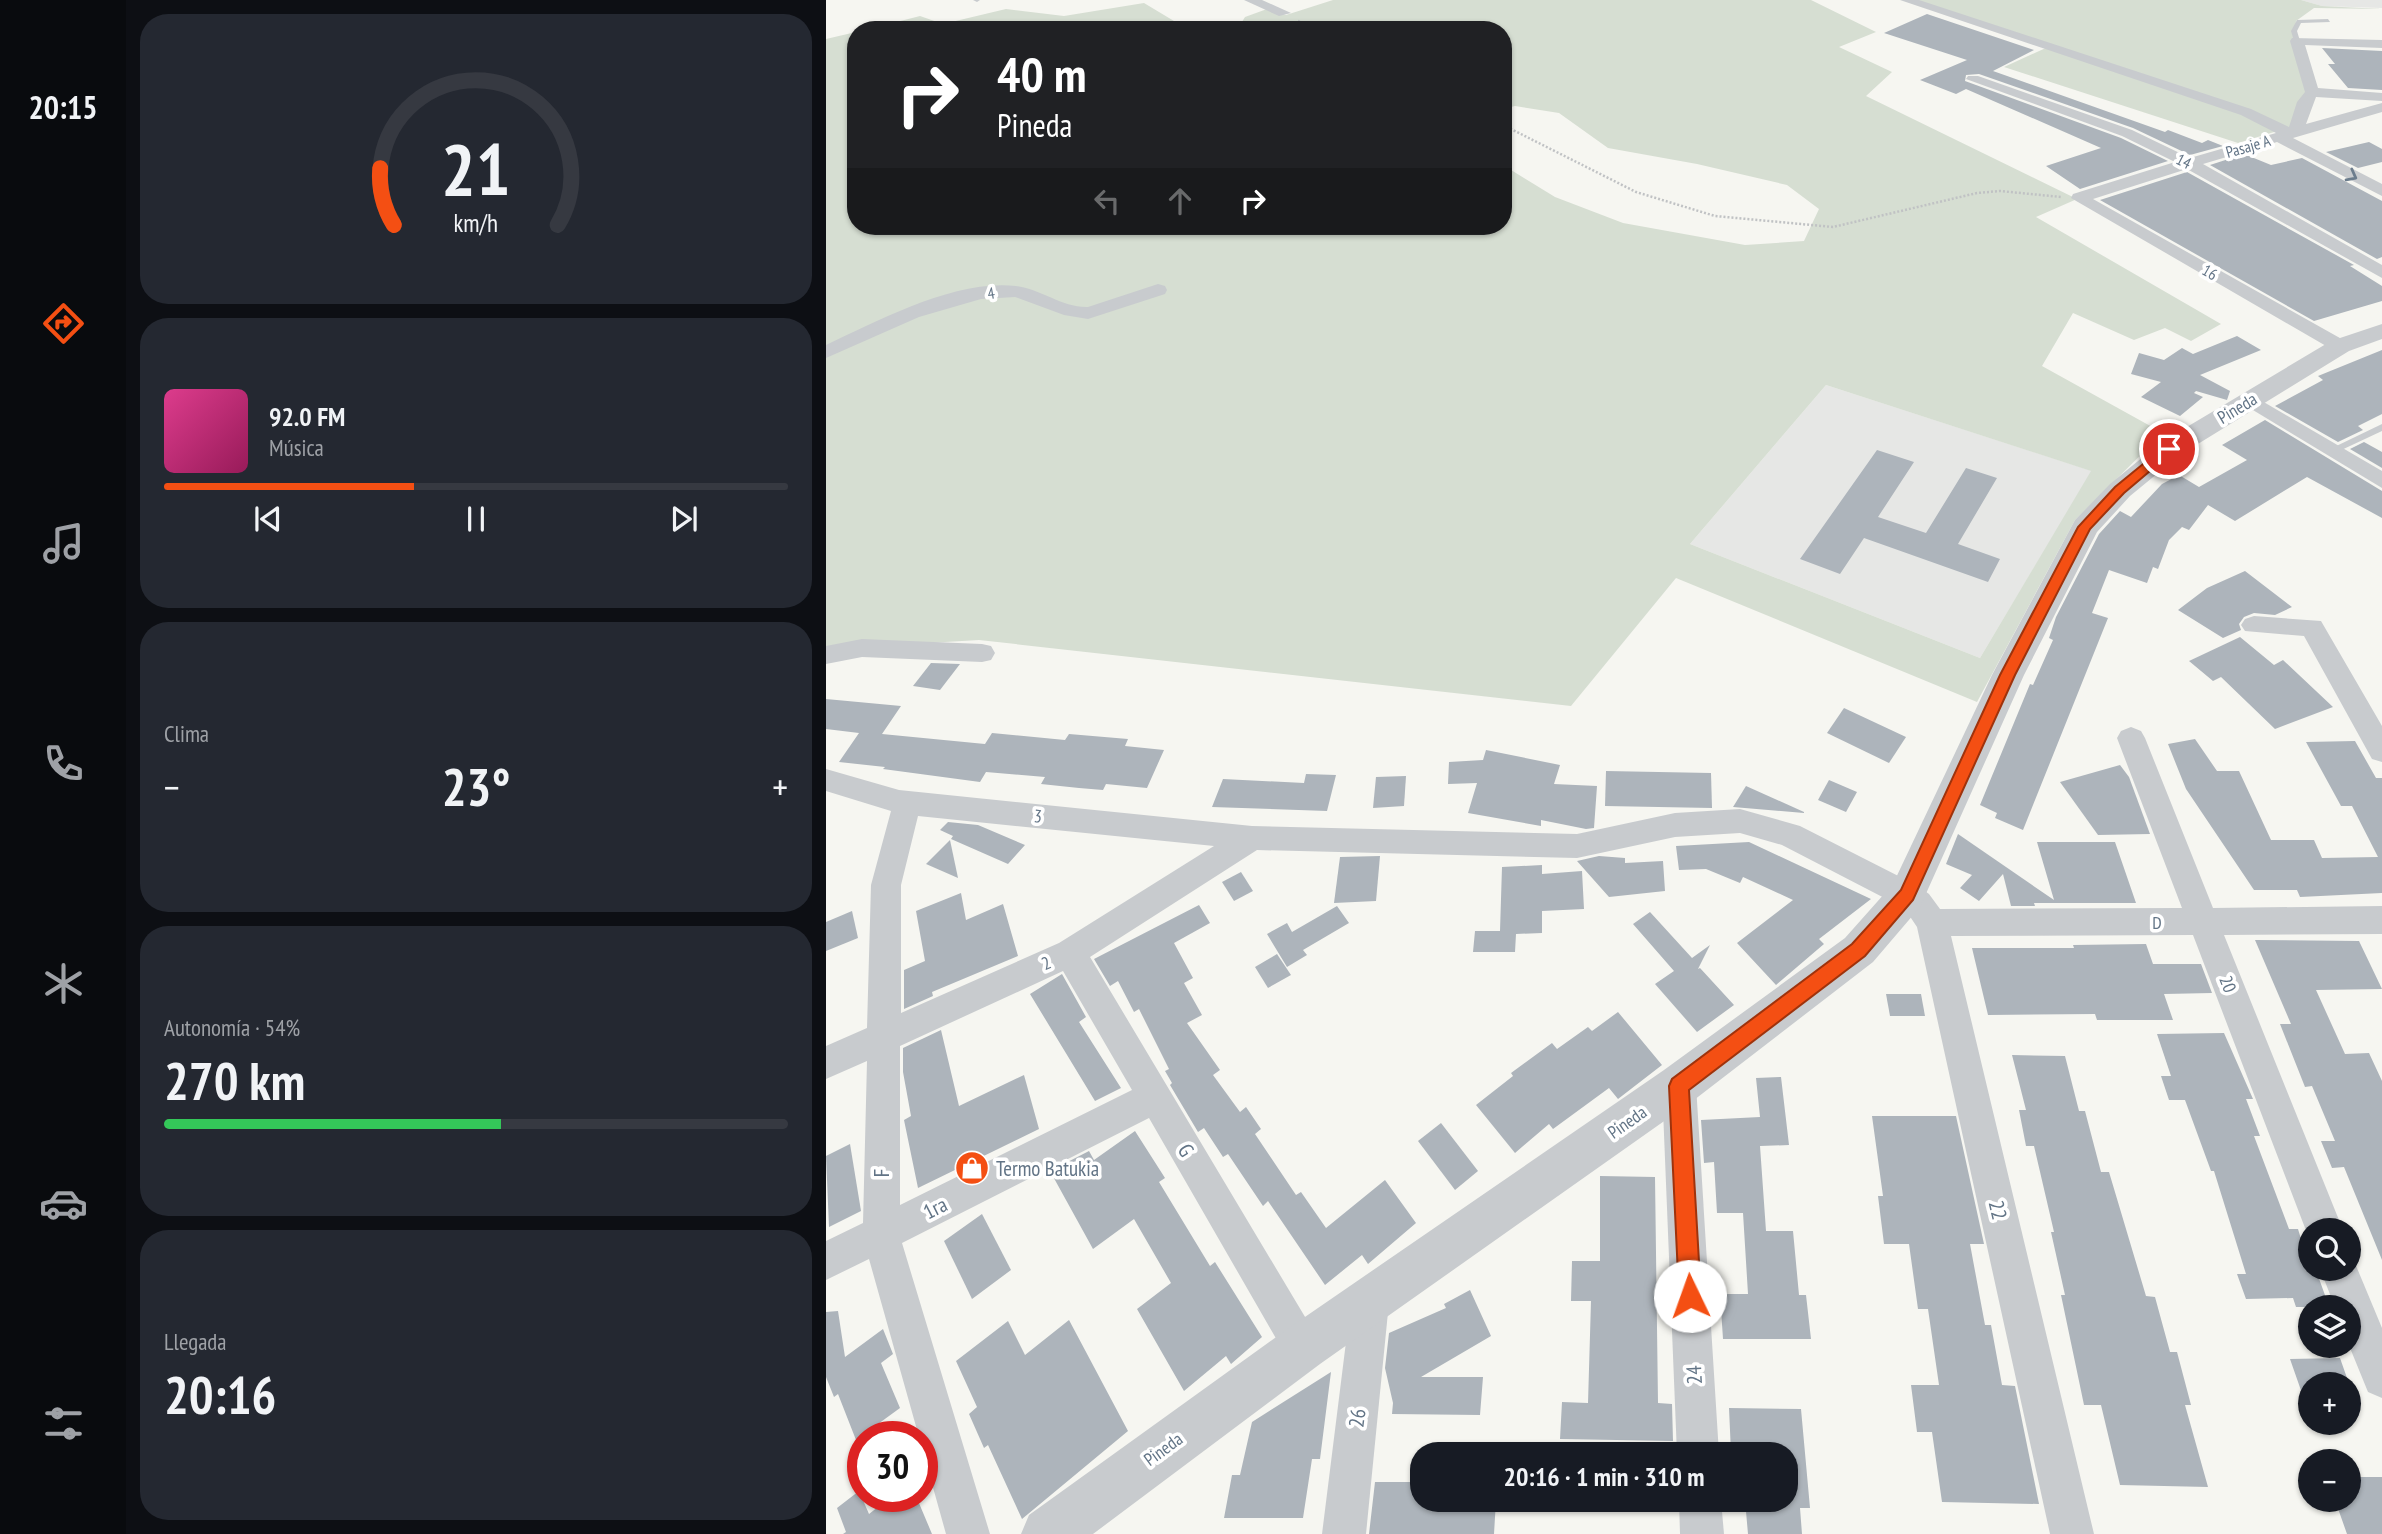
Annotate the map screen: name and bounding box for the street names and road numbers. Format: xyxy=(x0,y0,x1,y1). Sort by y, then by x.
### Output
street label: Pasaje A xyxy=(2223,130,2273,162)
street label: 14 xyxy=(2173,149,2195,173)
street label: 16 xyxy=(2199,260,2221,284)
street label: 4 xyxy=(986,283,996,303)
street label: Pineda xyxy=(2213,387,2261,429)
street label: 3 xyxy=(1033,804,1043,828)
street label: D xyxy=(2152,911,2162,934)
street label: 2 xyxy=(1038,951,1054,975)
street label: 20 xyxy=(2214,972,2242,996)
street label: Pineda xyxy=(1603,1100,1651,1144)
street label: G xyxy=(1172,1139,1200,1161)
street label: F xyxy=(868,1169,895,1177)
street label: 1ra xyxy=(918,1191,952,1225)
street label: 22 xyxy=(1983,1198,2013,1222)
street label: 24 xyxy=(1680,1364,1708,1385)
street label: 26 xyxy=(1342,1407,1372,1429)
street label: Pineda xyxy=(1139,1427,1187,1471)

